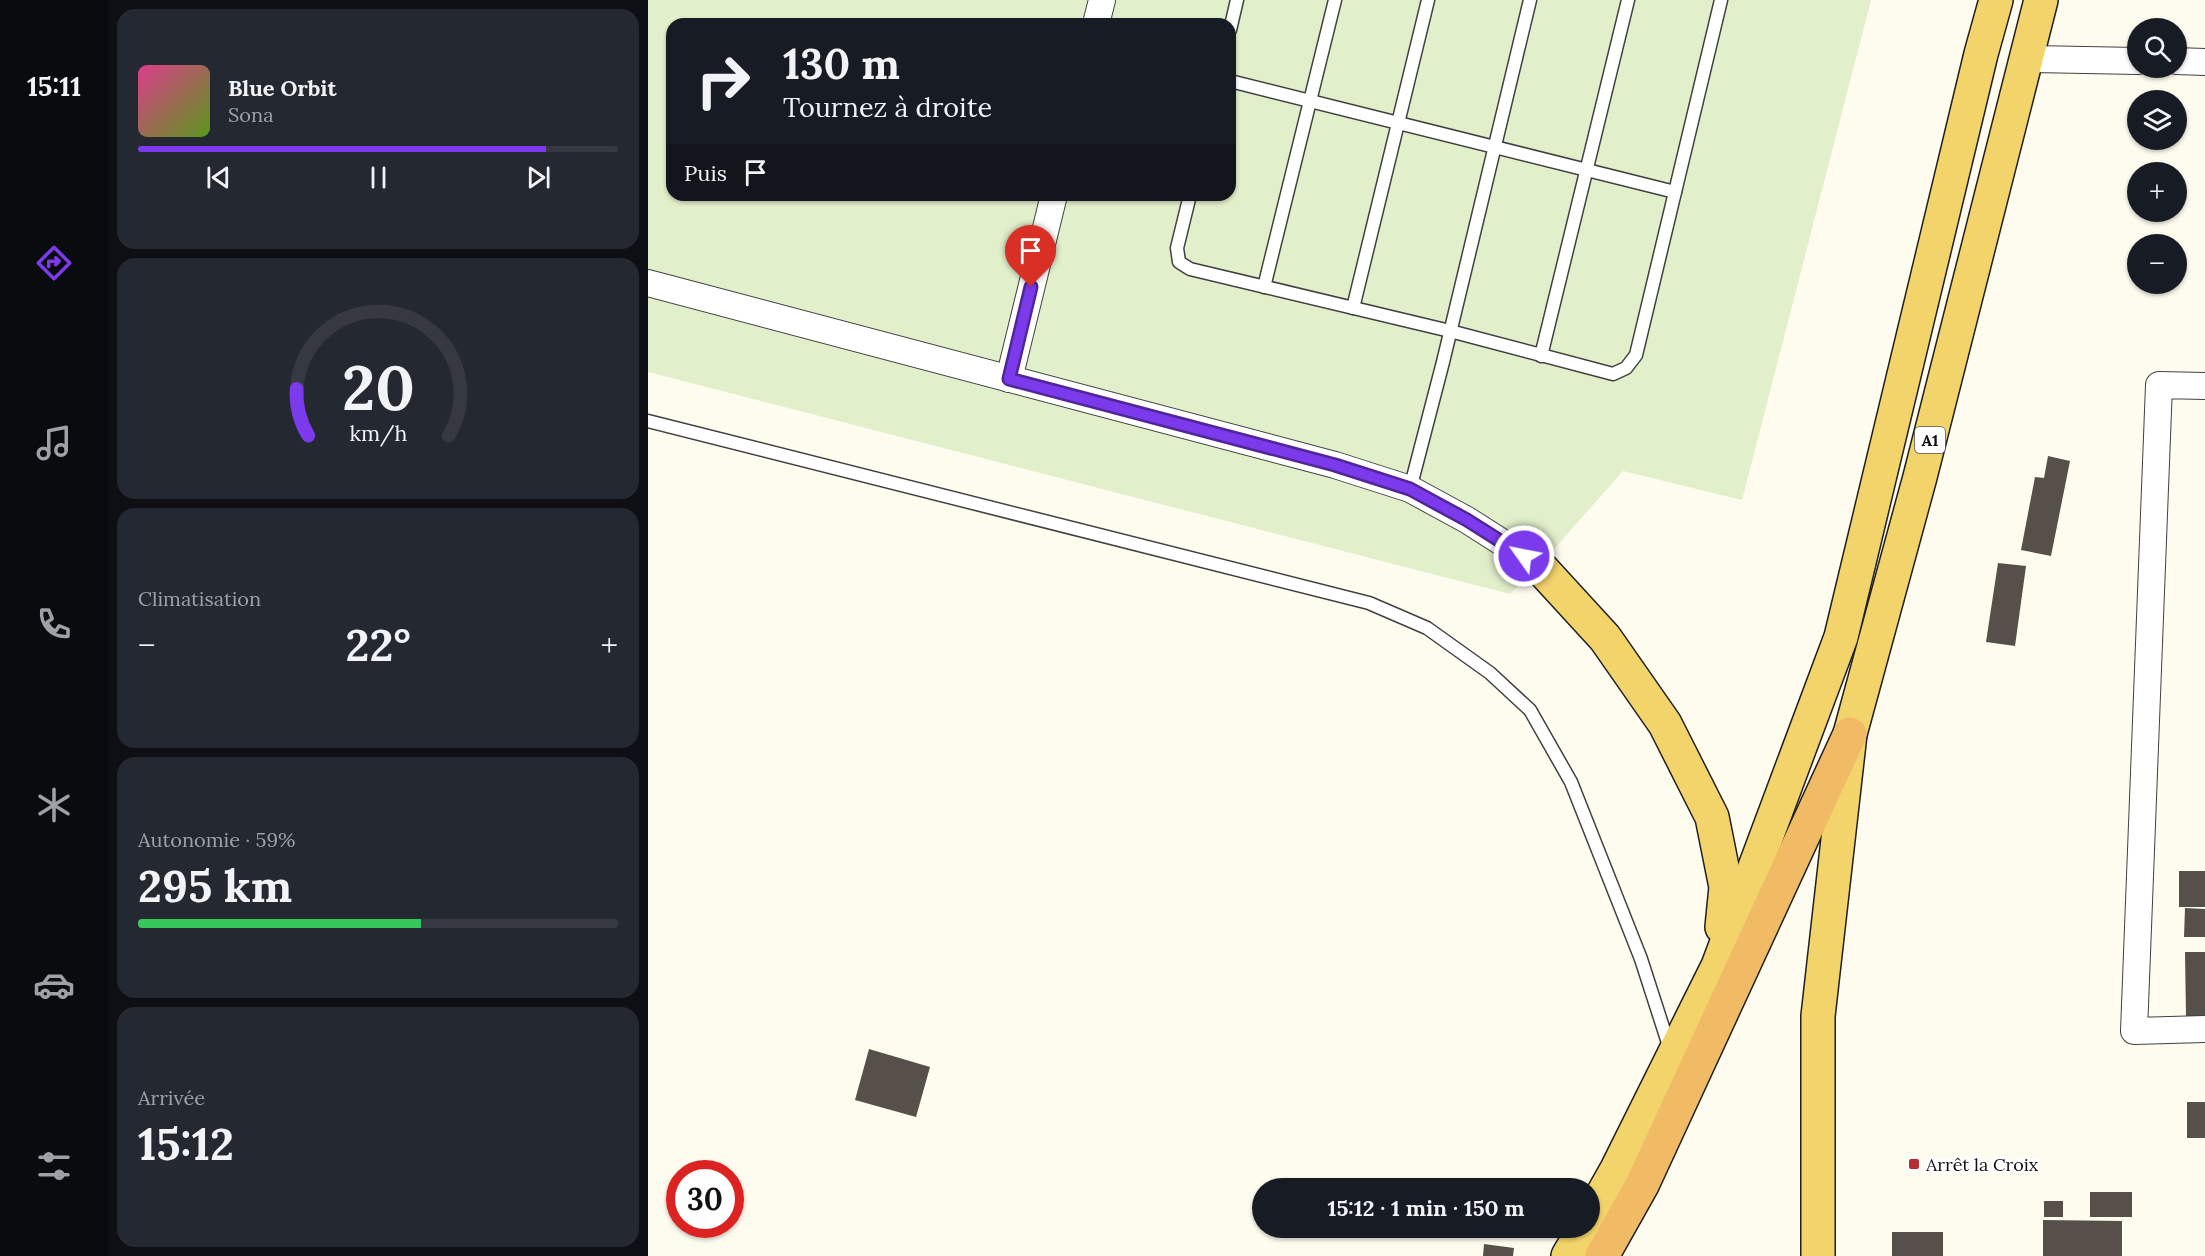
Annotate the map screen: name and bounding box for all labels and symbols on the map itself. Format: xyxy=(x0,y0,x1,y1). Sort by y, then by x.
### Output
pin xyxy=(1005,225,1056,287)
road number: A1 xyxy=(1915,427,1945,453)
position arrow xyxy=(1492,524,1556,588)
place label: Arrêt la Croix xyxy=(1925,1153,2039,1176)
marker: Arrêt la Croix xyxy=(1907,1157,1921,1171)
speed limit sign: 30 xyxy=(666,1160,744,1238)

